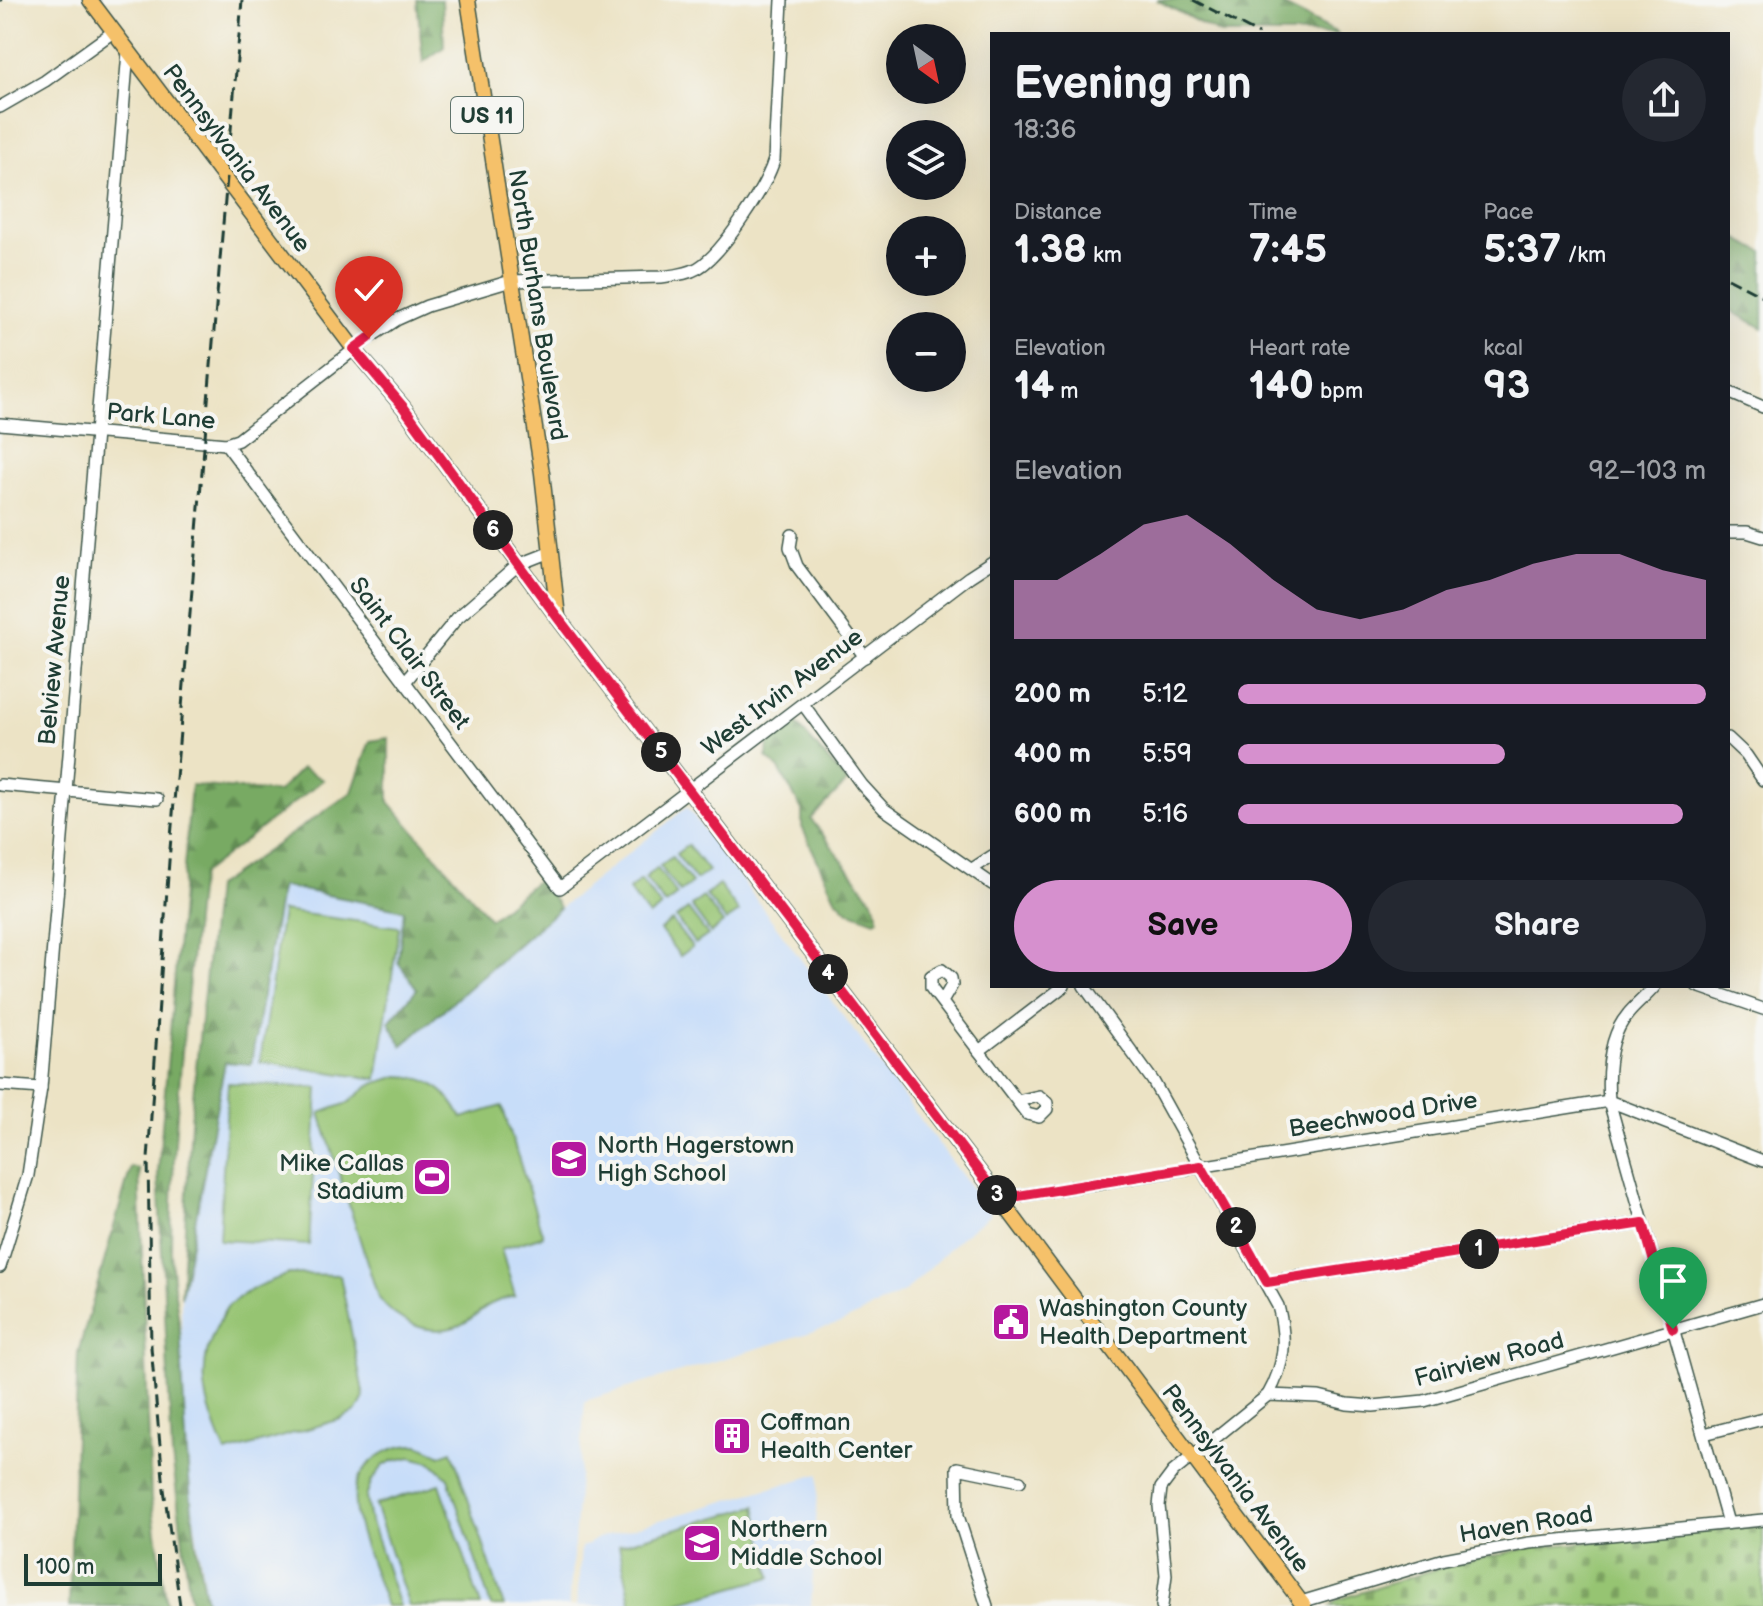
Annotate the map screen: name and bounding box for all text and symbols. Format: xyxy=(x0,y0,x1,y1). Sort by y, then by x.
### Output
north arrow xyxy=(886,24,966,104)
map controls xyxy=(886,24,966,392)
street label: Pennsylvania Avenue xyxy=(156,58,317,258)
text: Evening run xyxy=(1014,58,1251,111)
button: share xyxy=(1622,58,1706,142)
road number: US 11 xyxy=(451,97,523,133)
text: 18:36 xyxy=(1014,115,1076,146)
button: layers xyxy=(886,120,966,200)
street label: North Burhans Boulevard xyxy=(502,167,573,443)
text: Distance xyxy=(1014,199,1102,226)
text: Time xyxy=(1249,199,1297,226)
text: Pace xyxy=(1483,199,1534,226)
button: + xyxy=(886,216,966,296)
text: 1.38 xyxy=(1014,226,1087,274)
text: 7:45 xyxy=(1249,226,1327,274)
text: 5:37 xyxy=(1483,226,1561,274)
text: km xyxy=(1087,242,1122,269)
text: /km xyxy=(1561,242,1606,269)
pin xyxy=(335,256,403,338)
icon: check xyxy=(347,268,391,312)
button: − xyxy=(886,312,966,392)
text: Elevation xyxy=(1014,335,1106,362)
text: Heart rate xyxy=(1249,335,1350,362)
text: kcal xyxy=(1483,335,1523,362)
text: 14 xyxy=(1014,362,1054,410)
text: 140 xyxy=(1249,362,1314,410)
text: 93 xyxy=(1483,362,1530,410)
text: m xyxy=(1054,378,1079,405)
text: bpm xyxy=(1314,378,1363,405)
street label: Park Lane xyxy=(105,397,217,436)
text: Elevation xyxy=(1014,456,1122,487)
text: 92–103 m xyxy=(1589,456,1706,487)
pin: 6 xyxy=(473,510,513,550)
text: 6 xyxy=(486,516,500,543)
street label: Saint Clair Street xyxy=(343,571,477,736)
street label: Belview Avenue xyxy=(33,574,76,746)
street label: West Irvin Avenue xyxy=(696,622,869,762)
text: 200 m xyxy=(1014,679,1091,710)
text: 5:12 xyxy=(1142,679,1188,710)
pin: 5 xyxy=(641,732,681,772)
text: 5 xyxy=(655,738,667,765)
text: 400 m xyxy=(1014,739,1091,770)
text: 5:59 xyxy=(1142,739,1192,770)
text: 600 m xyxy=(1014,799,1091,830)
text: 5:16 xyxy=(1142,799,1188,830)
button: Save xyxy=(1014,880,1352,972)
button: Share xyxy=(1368,880,1706,972)
pin: 4 xyxy=(808,954,848,994)
text: 4 xyxy=(822,960,834,987)
street label: Beechwood Drive xyxy=(1287,1085,1479,1144)
place label: North Hagerstown High School xyxy=(597,1131,794,1188)
school or university icon: North Hagerstown High School xyxy=(548,1138,590,1180)
place label: Mike Callas Stadium xyxy=(279,1149,404,1206)
sports icon: Mike Callas Stadium xyxy=(411,1156,453,1198)
pin: 3 xyxy=(977,1175,1017,1215)
text: 3 xyxy=(991,1181,1003,1208)
pin: 2 xyxy=(1216,1207,1256,1247)
text: 2 xyxy=(1229,1213,1243,1240)
pin: 1 xyxy=(1459,1229,1499,1269)
text: 1 xyxy=(1474,1235,1484,1262)
pin xyxy=(1639,1247,1707,1329)
icon: arrive xyxy=(1651,1259,1695,1303)
place label: Washington County Health Department xyxy=(1039,1294,1248,1351)
public building icon: Washington County Health Department xyxy=(990,1301,1032,1343)
street label: Fairview Road xyxy=(1411,1326,1567,1393)
street label: Pennsylvania Avenue xyxy=(1155,1378,1316,1578)
place label: Coffman Health Center xyxy=(760,1408,913,1465)
building icon: Coffman Health Center xyxy=(711,1415,753,1457)
street label: Haven Road xyxy=(1457,1500,1595,1549)
place label: Northern Middle School xyxy=(730,1515,882,1572)
school or university icon: Northern Middle School xyxy=(681,1522,723,1564)
scale bar xyxy=(24,1550,162,1586)
text: 100 m xyxy=(36,1554,95,1581)

